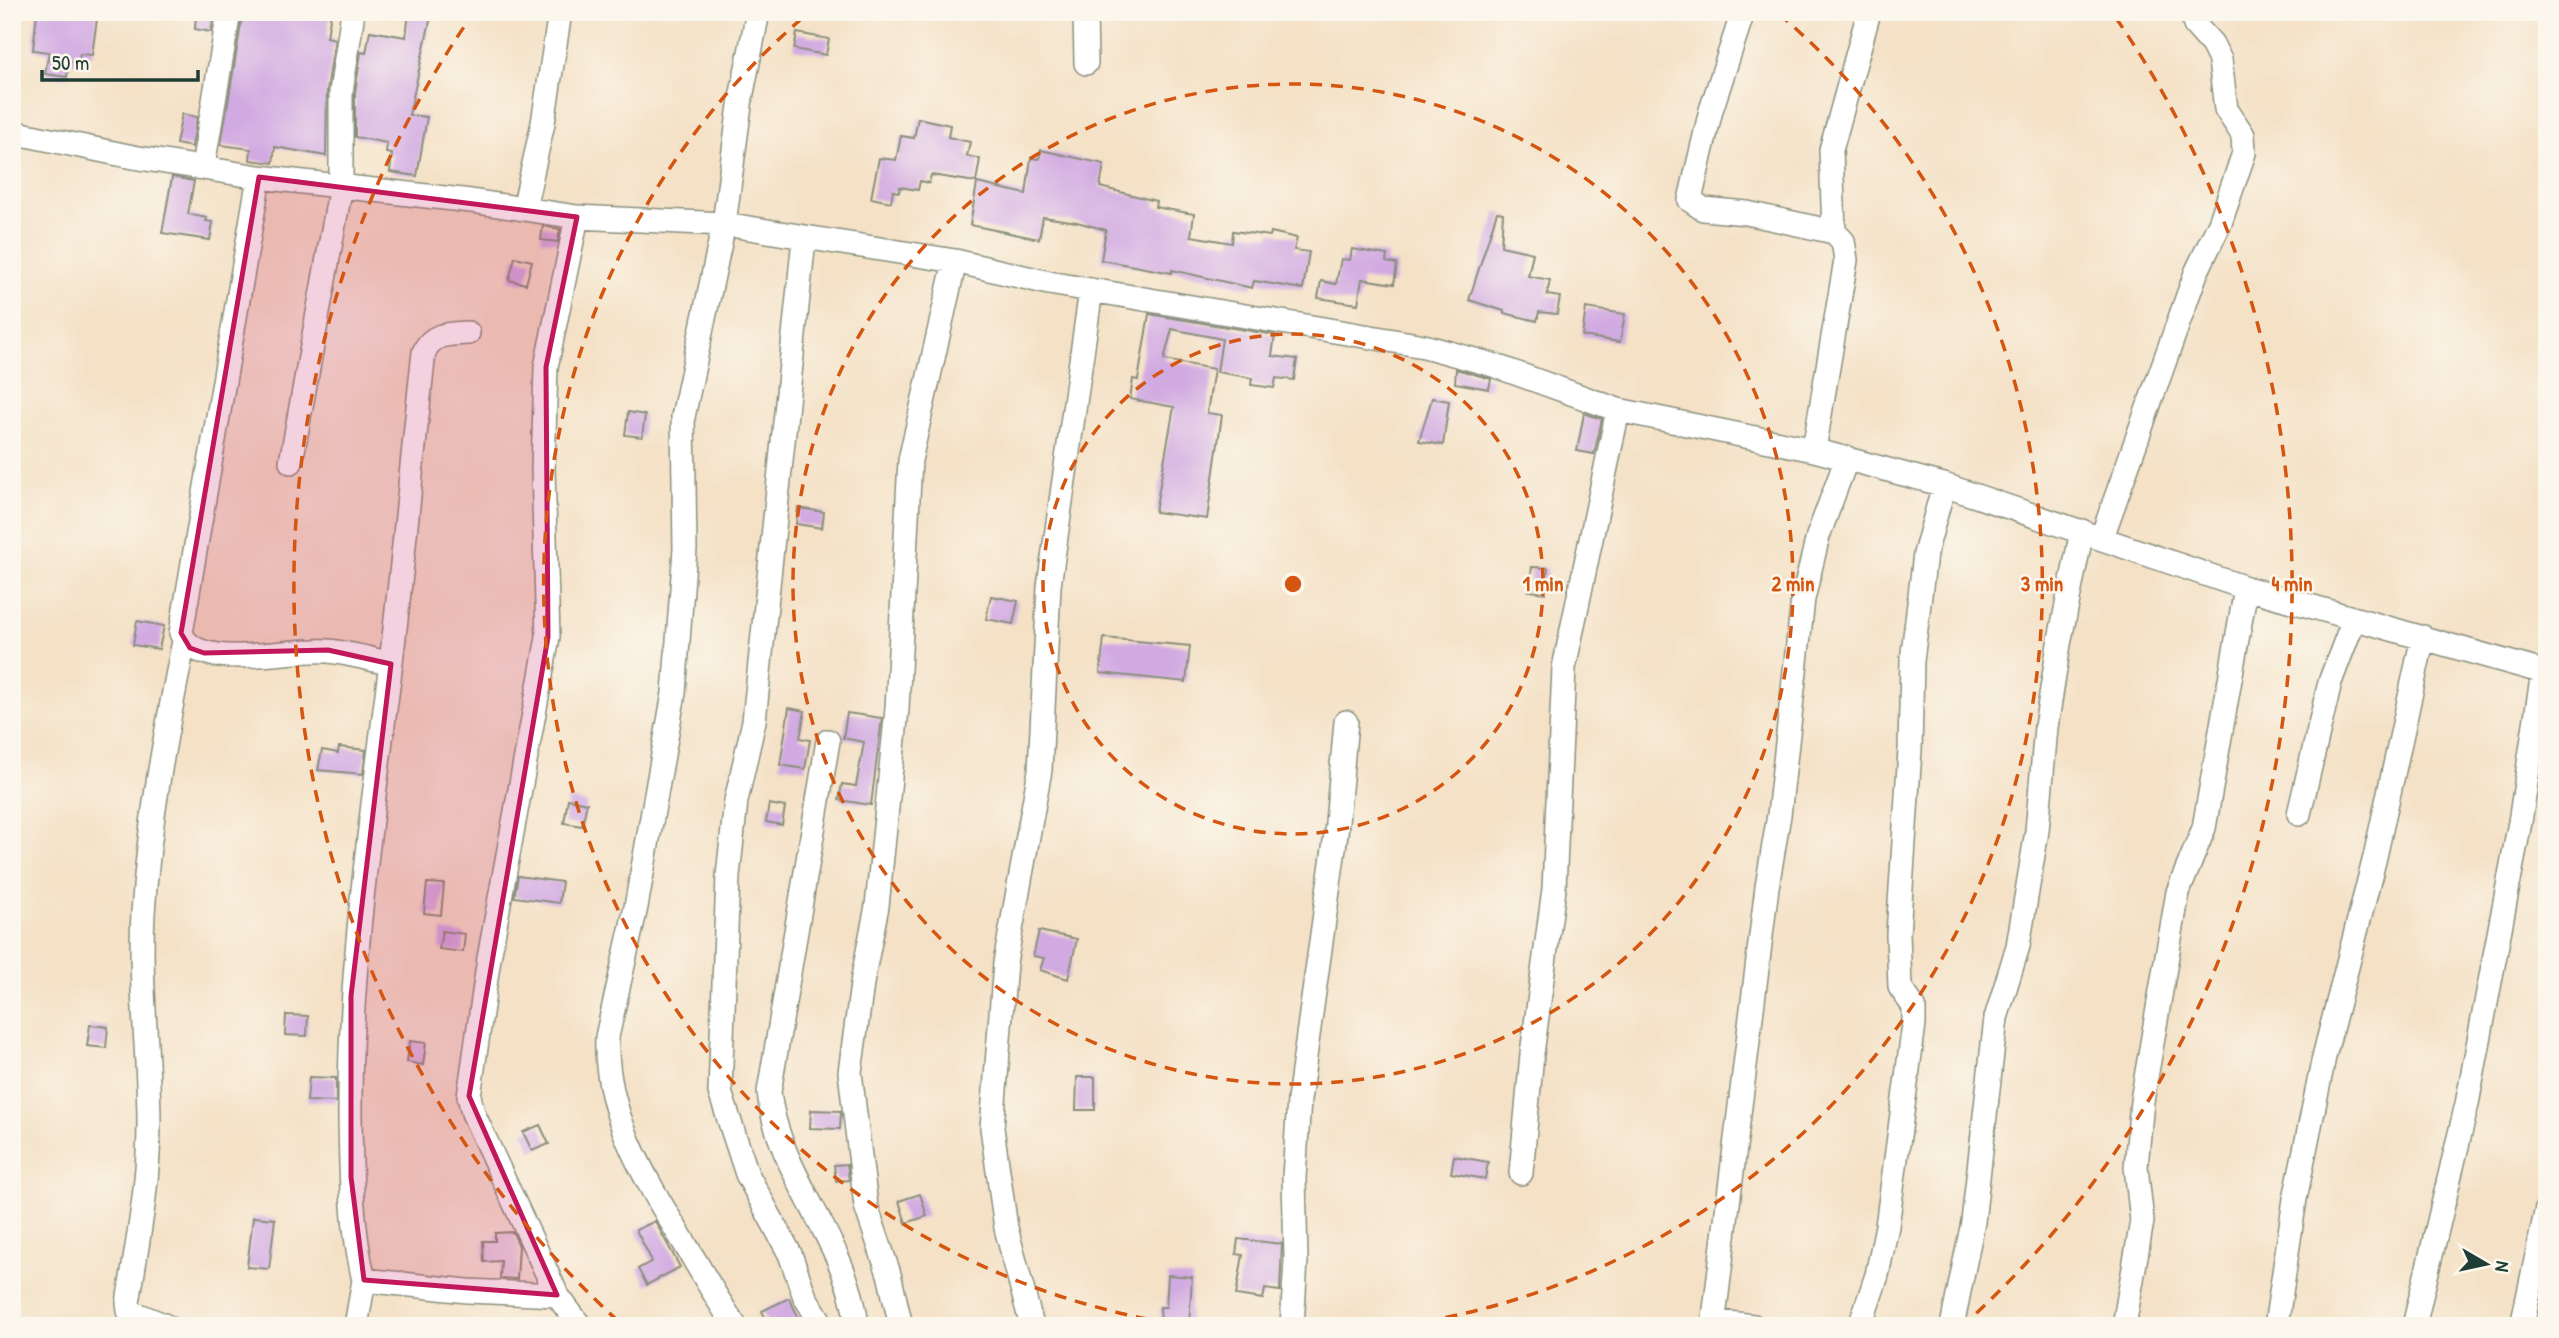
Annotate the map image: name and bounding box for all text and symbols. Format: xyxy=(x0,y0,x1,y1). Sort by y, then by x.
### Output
scale bar xyxy=(42,38,198,82)
text: 50 m xyxy=(52,48,89,77)
text: 1 min xyxy=(1523,569,1563,598)
text: 2 min xyxy=(1771,569,1815,598)
text: 3 min xyxy=(2021,569,2063,598)
text: 4 min xyxy=(2271,569,2313,598)
centre of rings xyxy=(1281,572,1305,596)
north arrow xyxy=(2450,1230,2520,1300)
text: N xyxy=(2489,1260,2516,1274)

